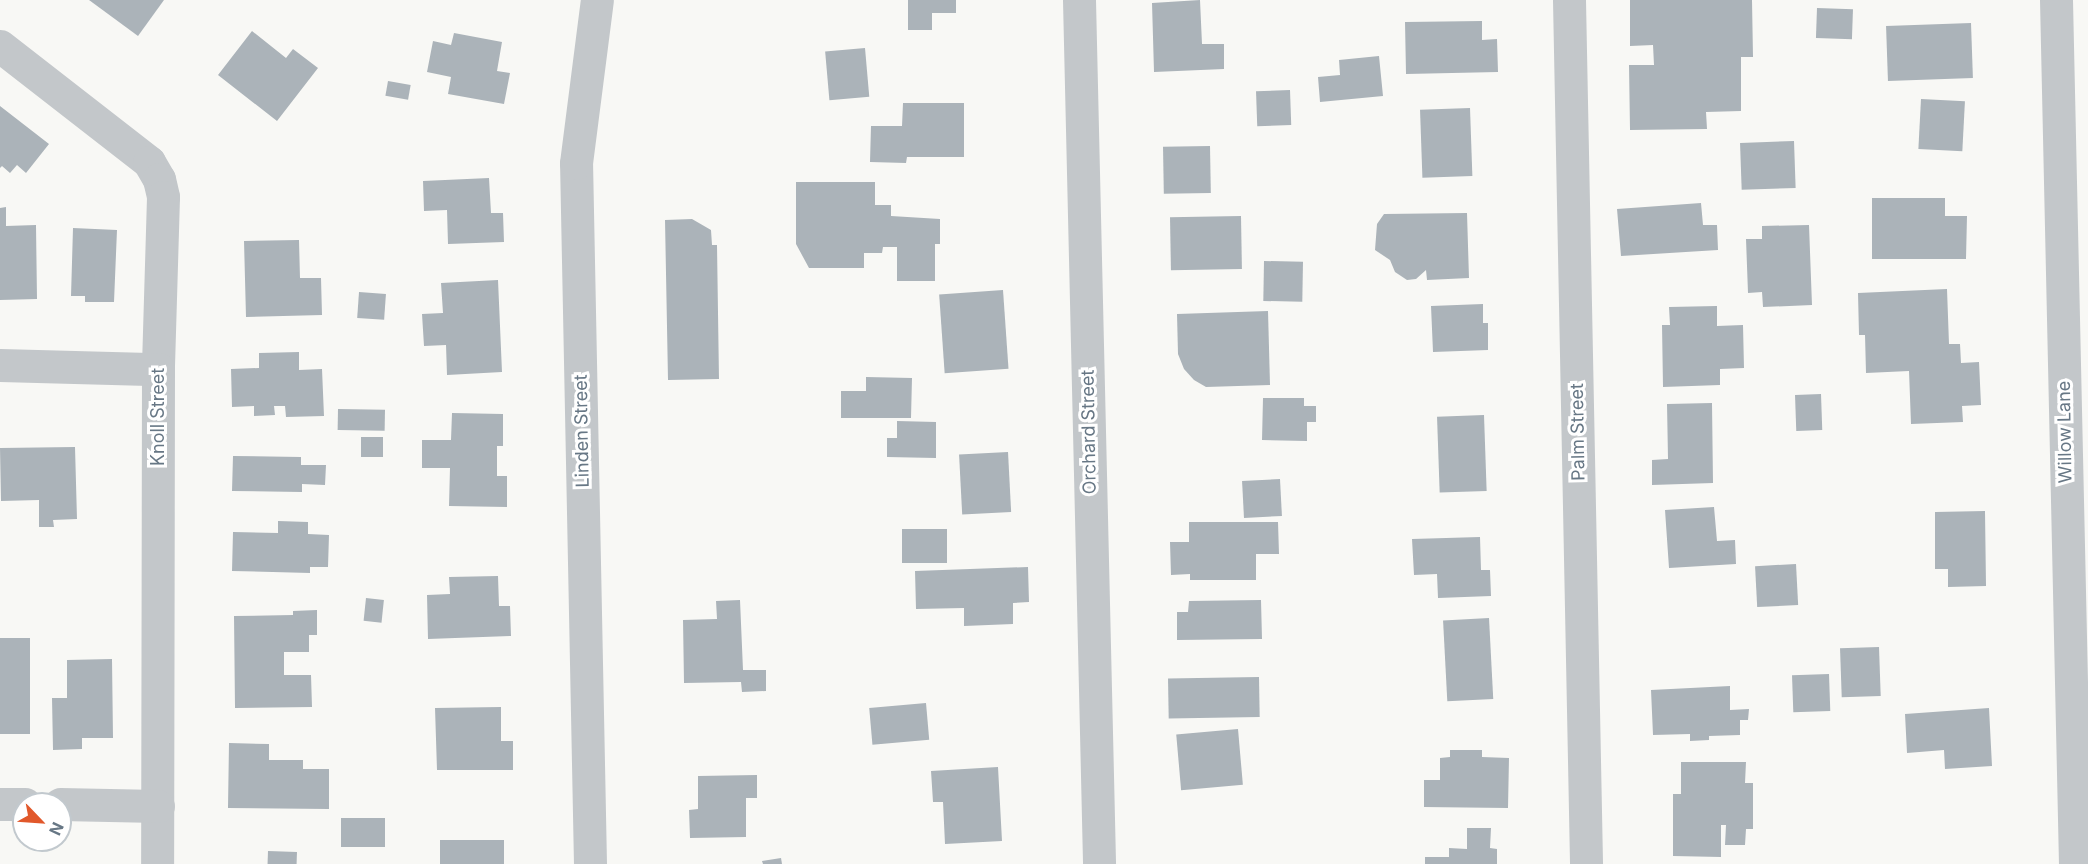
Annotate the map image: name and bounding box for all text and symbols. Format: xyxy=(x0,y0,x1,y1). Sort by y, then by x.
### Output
street label: Knoll Street xyxy=(147,368,169,466)
street label: Orchard Street xyxy=(1077,370,1101,494)
street label: Linden Street xyxy=(570,374,594,488)
street label: Willow Lane xyxy=(2053,381,2077,483)
street label: Palm Street xyxy=(1566,383,1590,481)
north arrow xyxy=(12,792,72,852)
text: N xyxy=(45,819,68,839)

